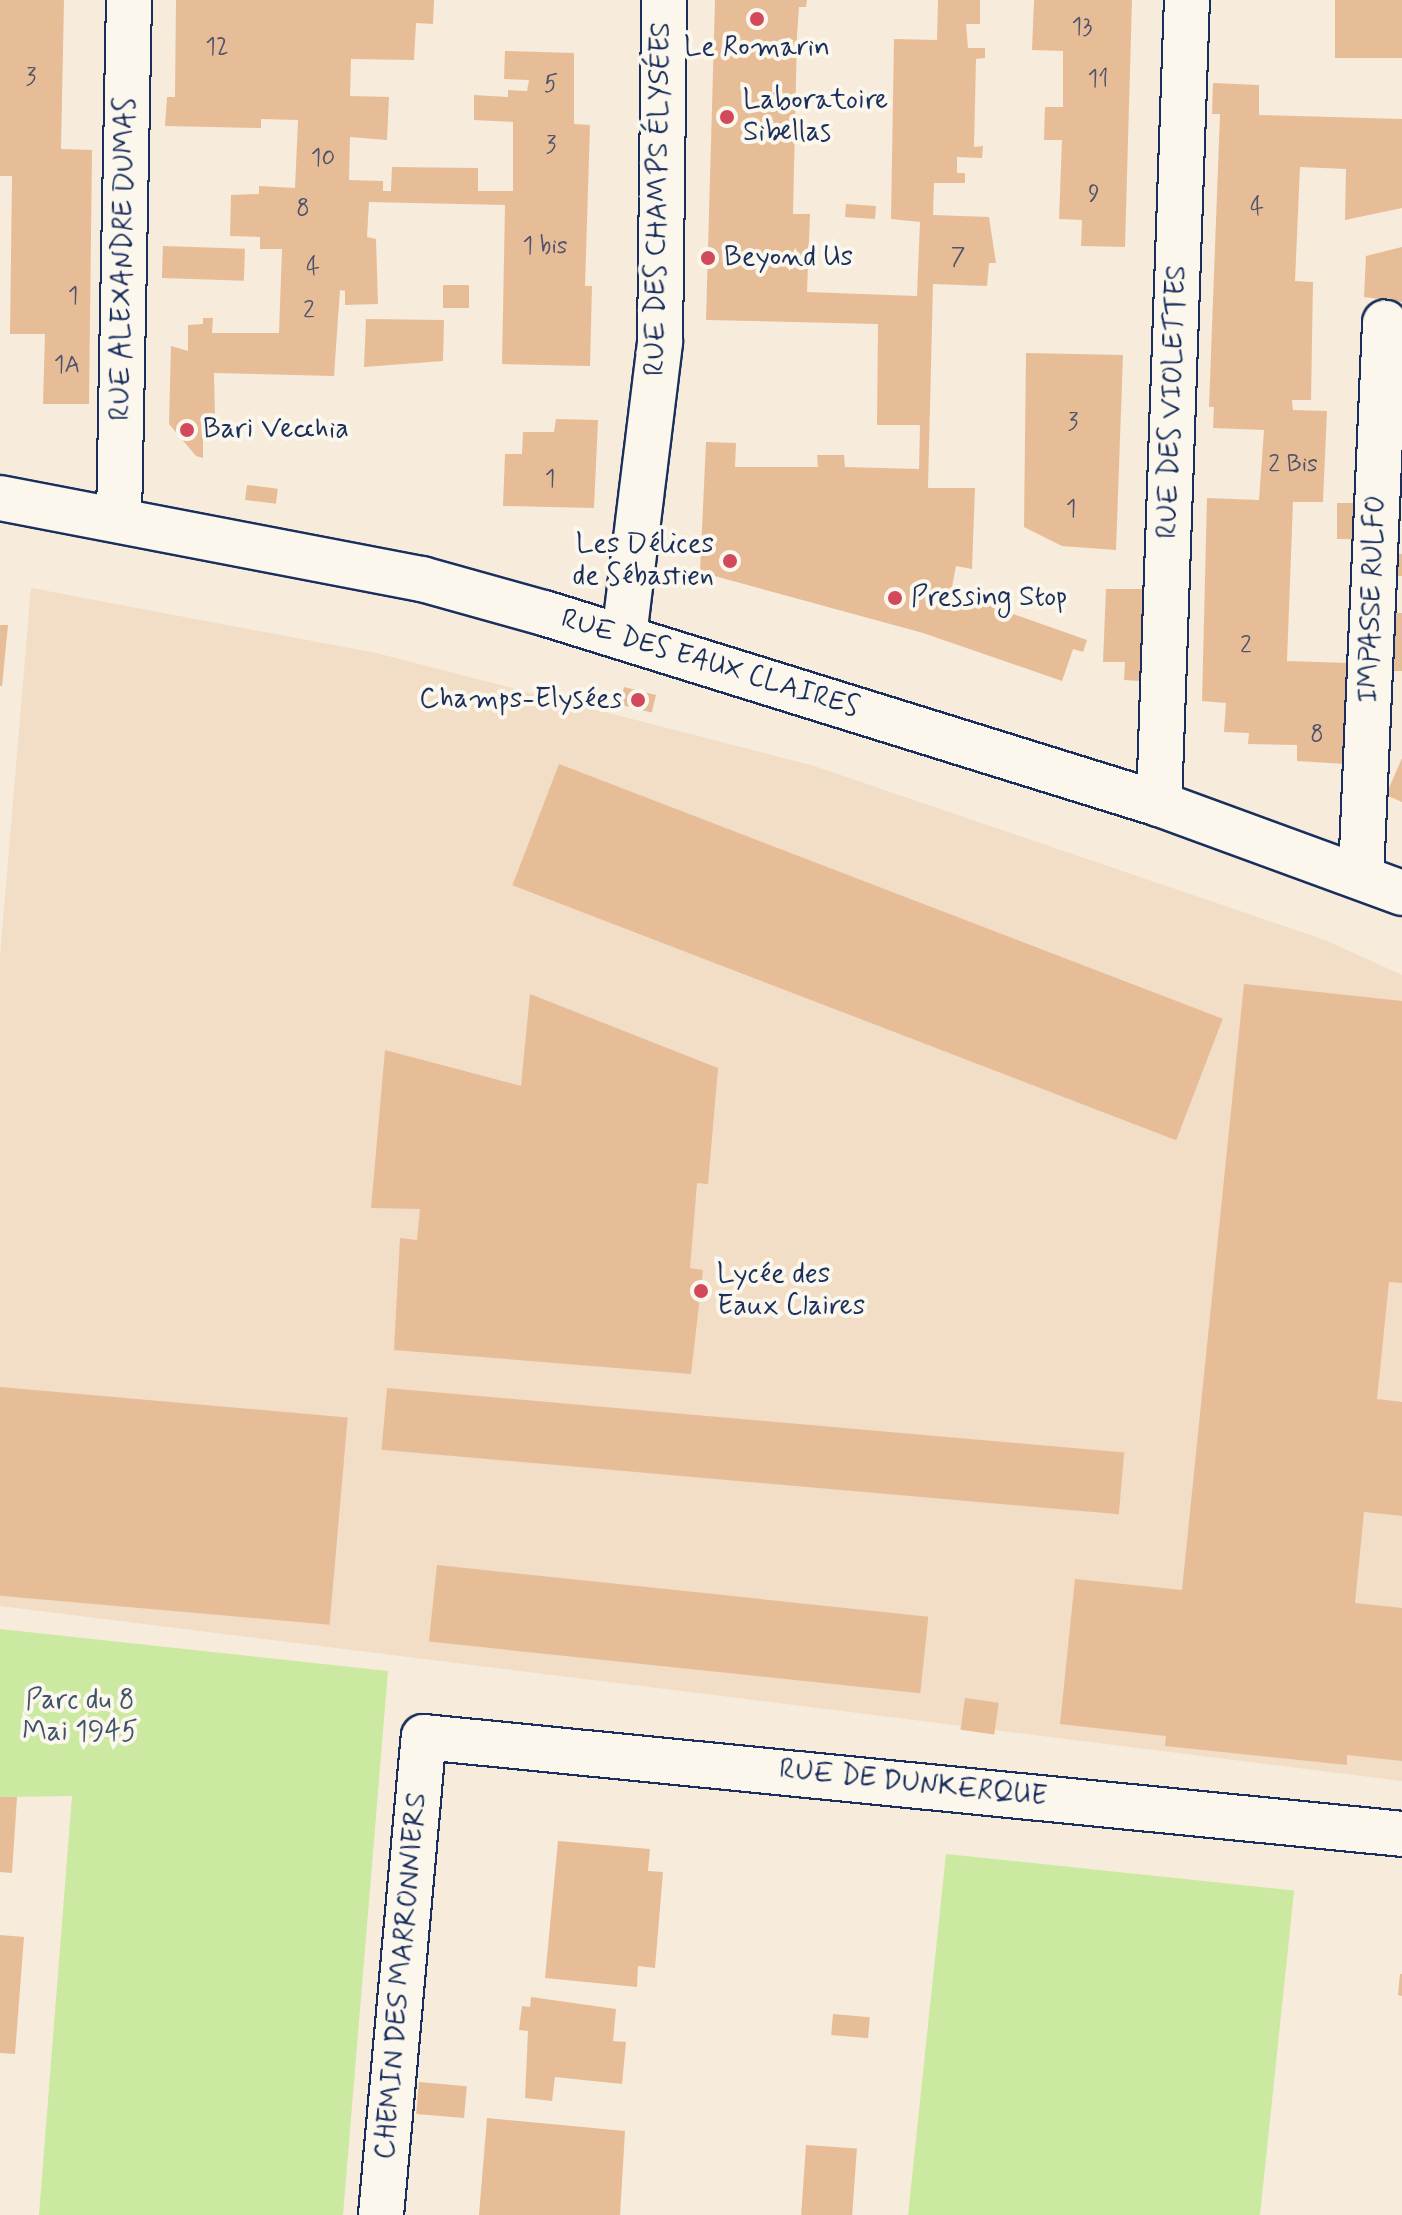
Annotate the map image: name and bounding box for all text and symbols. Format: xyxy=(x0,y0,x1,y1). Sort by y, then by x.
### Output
marker: Le Romarin xyxy=(748,10,766,28)
house number: 13 xyxy=(1072,14,1092,42)
street label: RUE DES CHAMPS ÉLYSÉES xyxy=(639,25,679,373)
place label: Le Romarin xyxy=(687,31,827,65)
house number: 12 xyxy=(205,34,229,62)
house number: 3 xyxy=(26,64,36,92)
house number: 11 xyxy=(1087,66,1109,94)
house number: 5 xyxy=(544,71,558,99)
place label: Laboratoire Sibellas xyxy=(743,84,888,150)
street label: RUE ALEXANDRE DUMAS xyxy=(104,94,144,424)
marker: Laboratoire Sibellas xyxy=(718,108,736,126)
house number: 3 xyxy=(546,132,556,160)
house number: 10 xyxy=(311,145,335,173)
house number: 9 xyxy=(1088,181,1100,209)
house number: 4 xyxy=(1250,194,1264,222)
house number: 8 xyxy=(296,195,310,223)
house number: 1 bis xyxy=(522,233,568,261)
place label: Beyond Us xyxy=(724,241,854,275)
house number: 7 xyxy=(951,244,965,272)
marker: Beyond Us xyxy=(699,249,717,267)
house number: 4 xyxy=(306,254,320,282)
street label: RUE DES VIOLETTES xyxy=(1152,270,1194,534)
house number: 1 xyxy=(68,283,78,311)
house number: 2 xyxy=(303,297,315,325)
house number: 1A xyxy=(54,352,80,380)
house number: 3 xyxy=(1068,409,1078,437)
place label: Bari Vecchia xyxy=(203,413,346,447)
marker: Bari Vecchia xyxy=(178,421,196,439)
house number: 2 Bis xyxy=(1268,451,1318,479)
house number: 1 xyxy=(545,466,555,494)
street label: IMPASSE RULFO xyxy=(1353,494,1393,704)
house number: 1 xyxy=(1066,496,1076,524)
place label: Les Délices de Sébastien xyxy=(571,528,714,594)
marker: Les Délices de Sébastien xyxy=(721,552,739,570)
place label: Pressing Stop xyxy=(911,581,1067,615)
marker: Pressing Stop xyxy=(886,589,904,607)
street label: RUE DES EAUX CLAIRES xyxy=(554,602,866,726)
house number: 2 xyxy=(1240,632,1252,660)
place label: Champs-Elysées xyxy=(419,683,622,717)
marker: Champs-Elysées xyxy=(629,691,647,709)
house number: 8 xyxy=(1310,721,1324,749)
place label: Lycée des Eaux Claires xyxy=(717,1258,871,1324)
marker: Lycée des Eaux Claires xyxy=(692,1282,710,1300)
park label: Parc du 8 Mai 1945 xyxy=(22,1684,138,1750)
street label: RUE DE DUNKERQUE xyxy=(778,1753,1048,1815)
street label: CHEMIN DES MARRONNIERS xyxy=(369,1791,435,2161)

